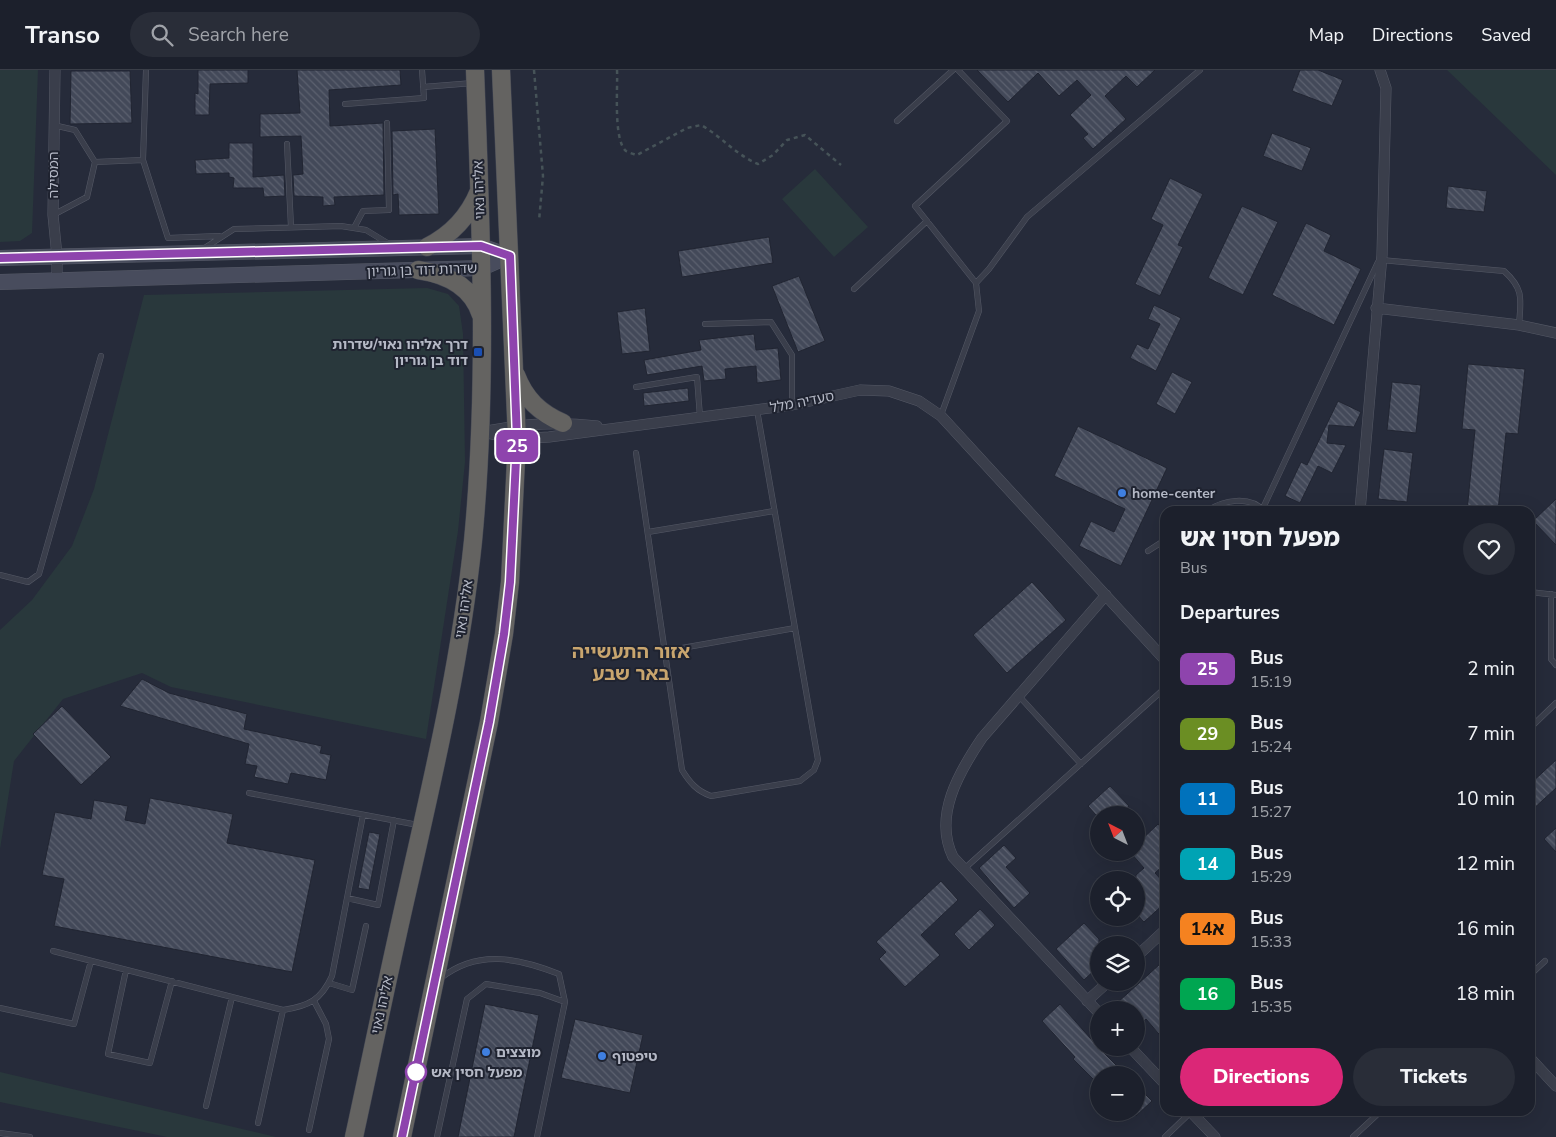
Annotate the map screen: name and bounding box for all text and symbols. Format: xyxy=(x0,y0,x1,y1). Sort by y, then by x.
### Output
search box xyxy=(130,12,480,57)
text: Transo xyxy=(25,19,100,51)
icon: search xyxy=(148,21,176,49)
text: Search here xyxy=(188,22,289,48)
text: Map xyxy=(1309,23,1344,47)
text: Directions xyxy=(1372,23,1453,47)
text: Saved xyxy=(1481,23,1531,47)
street label: המסילה xyxy=(44,152,63,198)
street label: אליהו נאוי xyxy=(468,160,490,220)
street label: שדרות דוד בן גוריון xyxy=(366,259,478,281)
place label: דרך אליהו נאוי/שדרות דוד בן גוריון xyxy=(332,335,468,370)
marker: דרך אליהו נאוי/שדרות דוד בן גוריון xyxy=(472,346,484,358)
street label: סעדיה מלל xyxy=(768,386,836,418)
line badge: 25 xyxy=(494,430,540,462)
text: 25 xyxy=(506,434,528,458)
place label: home-center xyxy=(1132,484,1216,503)
marker: home-center xyxy=(1116,487,1128,499)
text: מפעל חסין אש xyxy=(1180,522,1340,554)
button: heart xyxy=(1463,523,1515,575)
text: Bus xyxy=(1180,557,1208,579)
street label: אליהו נאוי xyxy=(450,578,478,640)
text: Departures xyxy=(1180,600,1280,626)
district label: אזור התעשייה באר שבע xyxy=(572,639,690,687)
text: Bus xyxy=(1250,645,1283,671)
text: 2 min xyxy=(1467,656,1515,682)
text: 25 xyxy=(1197,657,1218,681)
text: 15:19 xyxy=(1250,671,1292,693)
text: Bus xyxy=(1250,710,1283,736)
text: 7 min xyxy=(1467,721,1515,747)
text: 29 xyxy=(1197,722,1218,746)
text: 15:24 xyxy=(1250,736,1292,758)
text: Bus xyxy=(1250,775,1283,801)
text: 10 min xyxy=(1456,786,1515,812)
text: 11 xyxy=(1197,787,1218,811)
text: 15:27 xyxy=(1250,801,1292,823)
north arrow xyxy=(1090,806,1145,861)
map controls xyxy=(1090,806,1145,1121)
text: Bus xyxy=(1250,840,1283,866)
text: 12 min xyxy=(1456,851,1515,877)
text: 14 xyxy=(1197,852,1218,876)
text: 15:29 xyxy=(1250,866,1292,888)
button: locate xyxy=(1090,871,1145,926)
text: Bus xyxy=(1250,905,1283,931)
text: 16 min xyxy=(1456,916,1515,942)
text: 14א xyxy=(1191,917,1224,941)
text: 15:33 xyxy=(1250,931,1292,953)
button: layers xyxy=(1090,936,1145,991)
text: Bus xyxy=(1250,970,1283,996)
street label: אליהו נאוי xyxy=(367,974,397,1036)
text: 18 min xyxy=(1456,981,1515,1007)
text: 16 xyxy=(1197,982,1218,1006)
text: 15:35 xyxy=(1250,996,1292,1018)
button: + xyxy=(1090,1001,1145,1056)
place label: מוצצים xyxy=(496,1043,541,1062)
marker: מוצצים xyxy=(480,1046,492,1058)
place label: טיפטוף xyxy=(612,1047,658,1066)
button: Directions xyxy=(1180,1048,1343,1106)
button: Tickets xyxy=(1353,1048,1515,1106)
marker: טיפטוף xyxy=(596,1050,608,1062)
marker: מפעל חסין אש xyxy=(405,1061,427,1083)
place label: מפעל חסין אש xyxy=(431,1063,523,1082)
button: − xyxy=(1090,1066,1145,1121)

